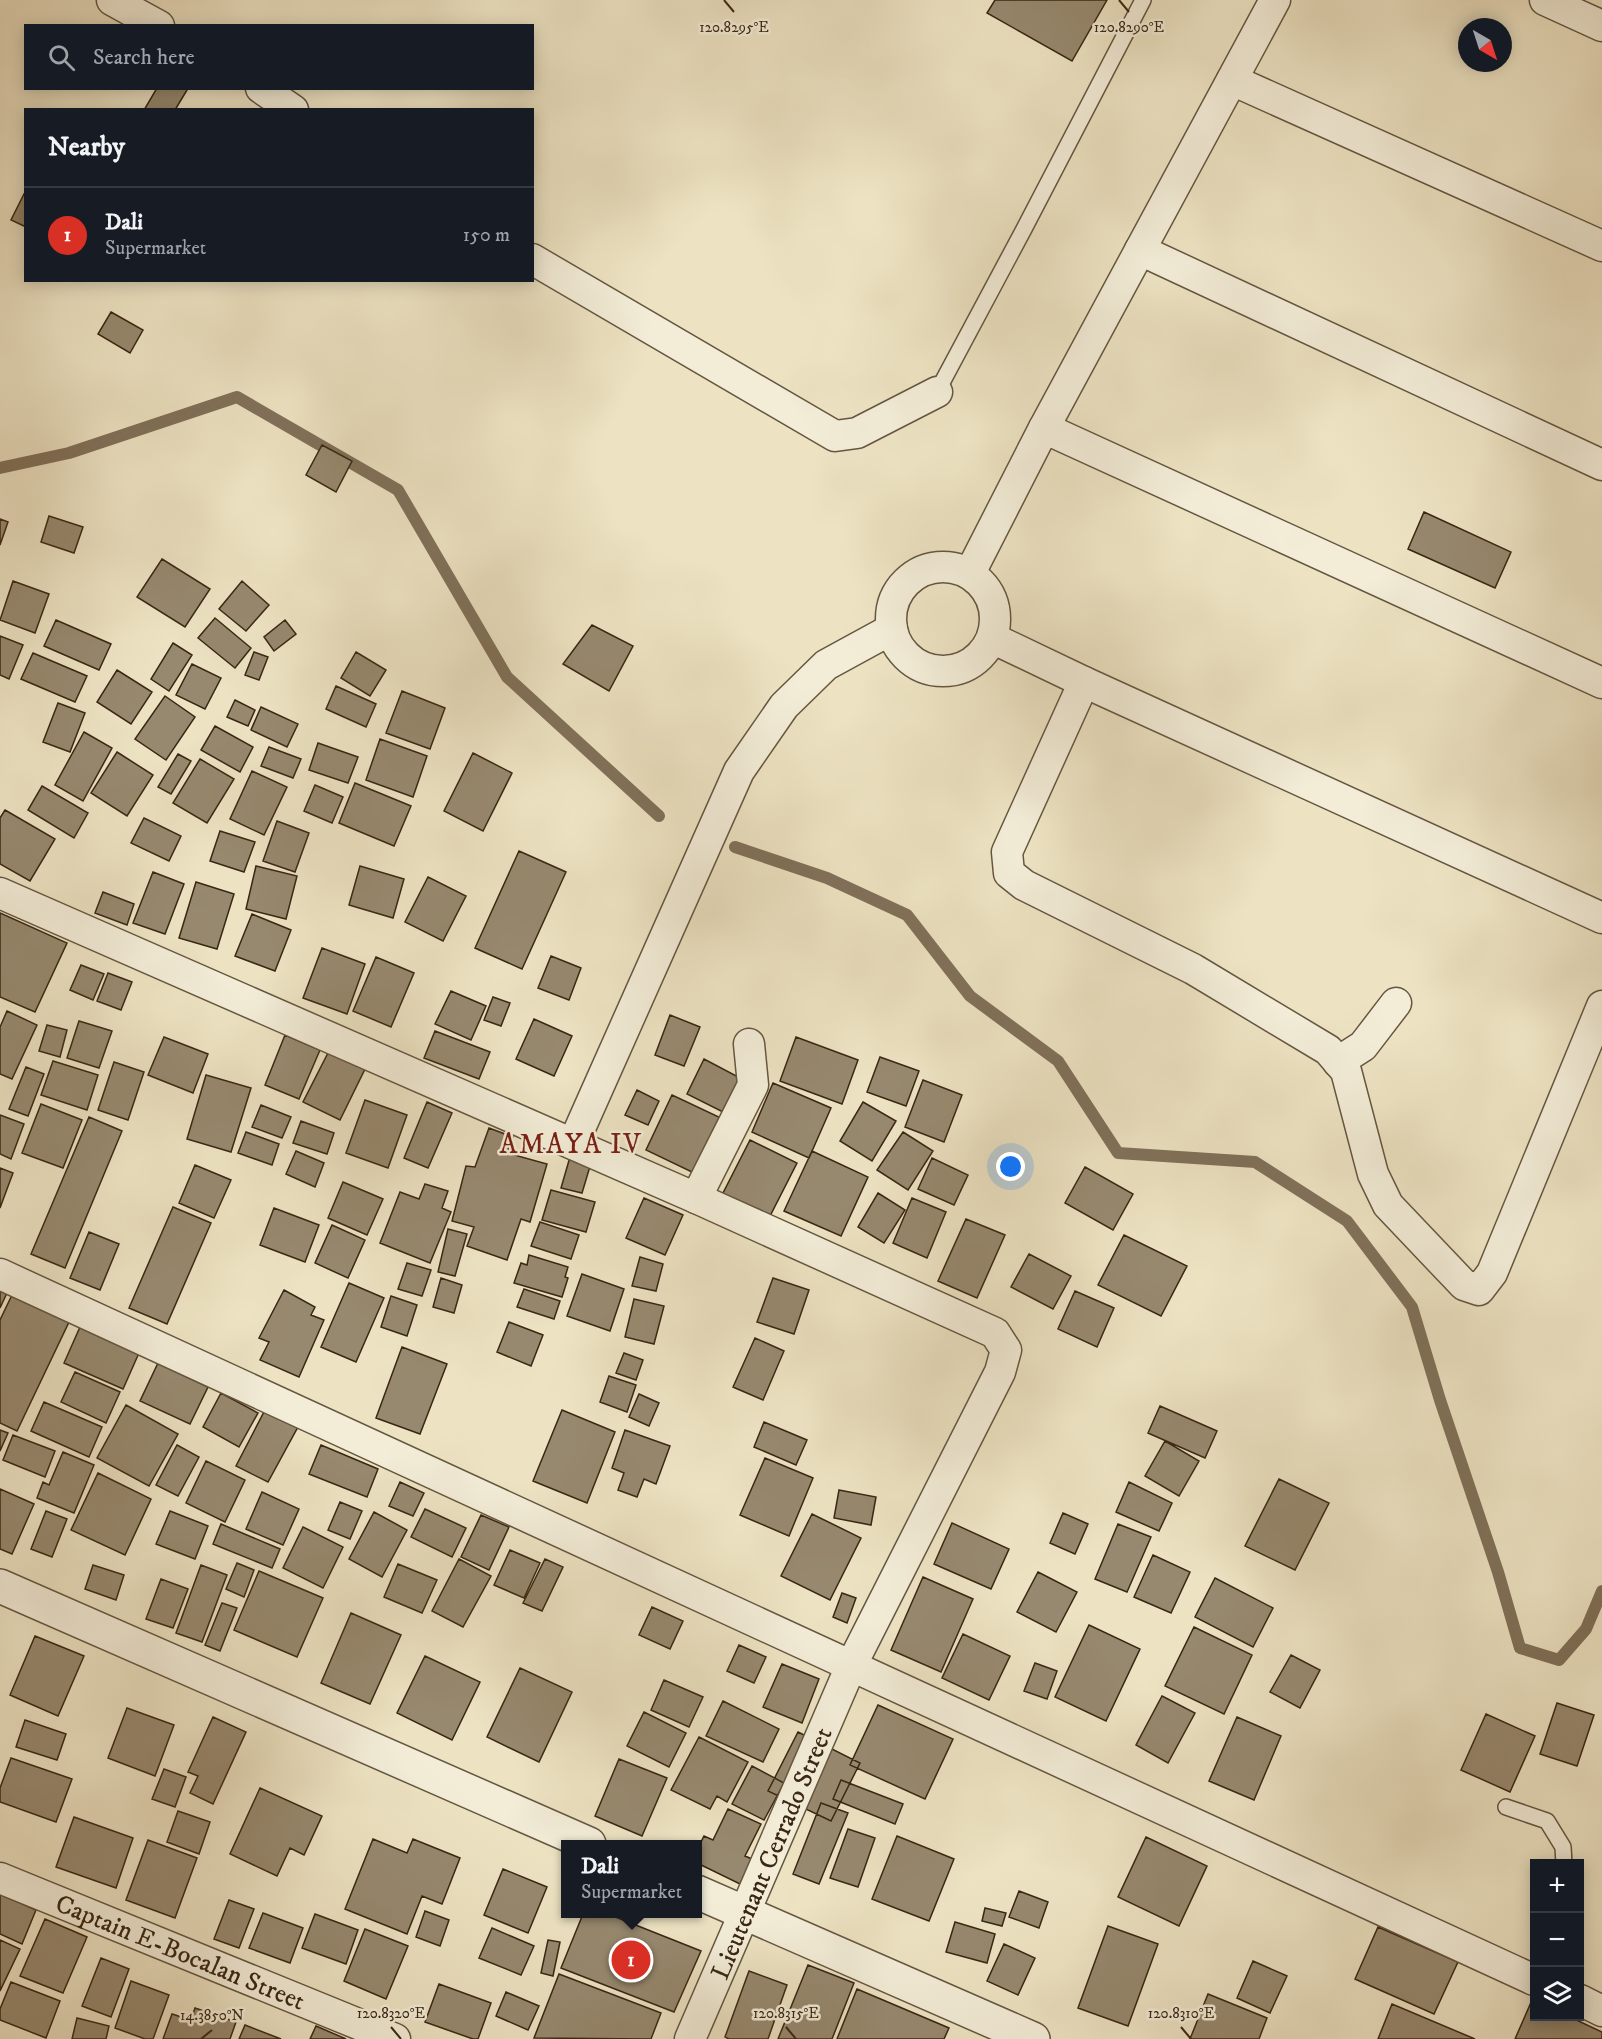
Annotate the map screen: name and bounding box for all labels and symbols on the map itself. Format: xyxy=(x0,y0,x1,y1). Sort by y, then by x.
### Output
text: 120.8295°E xyxy=(699,18,769,37)
text: 120.8290°E xyxy=(1094,18,1165,37)
north arrow xyxy=(1458,18,1512,72)
district label: AMAYA IV xyxy=(500,1127,642,1162)
your location xyxy=(996,1152,1025,1181)
street label: Lieutenant Cerrado Street xyxy=(704,1722,841,1985)
street label: Captain E-Bocalan Street xyxy=(50,1887,310,2019)
pin: 1 xyxy=(612,1938,650,1982)
text: 120.8320°E xyxy=(357,2004,426,2023)
text: 120.8315°E xyxy=(753,2004,819,2023)
text: 120.8310°E xyxy=(1148,2004,1215,2023)
text: 14.3850°N xyxy=(180,2006,244,2025)

